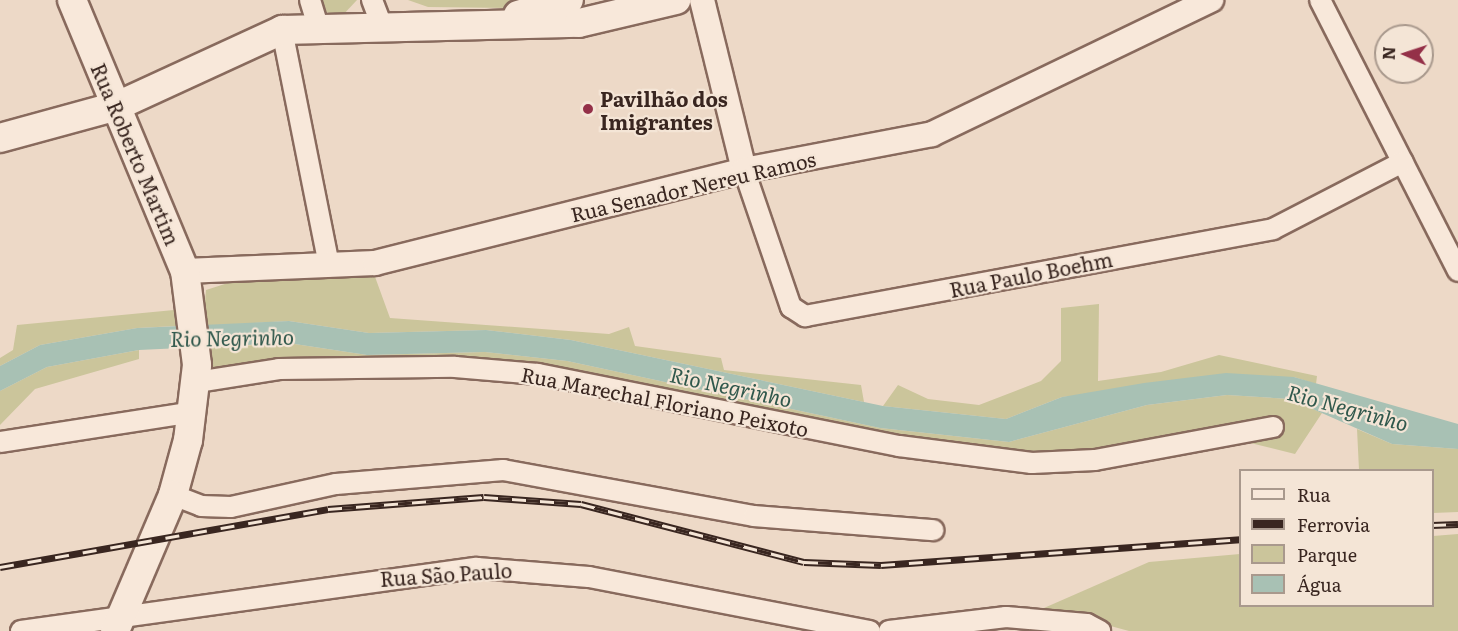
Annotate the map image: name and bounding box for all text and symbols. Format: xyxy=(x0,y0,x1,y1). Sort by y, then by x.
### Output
north arrow xyxy=(1374,24,1434,84)
text: N xyxy=(1376,46,1400,61)
street label: Rua Roberto Martim xyxy=(87,59,185,249)
place label: Pavilhão dos Imigrantes xyxy=(600,86,728,133)
marker: Pavilhão dos Imigrantes xyxy=(581,102,595,116)
street label: Rua Senador Nereu Ramos xyxy=(568,146,818,226)
street label: Rua Paulo Boehm xyxy=(947,246,1115,302)
water label: Rio Negrinho xyxy=(170,323,294,351)
street label: Rua Marechal Floriano Peixoto xyxy=(519,361,811,441)
water label: Rio Negrinho xyxy=(668,361,794,411)
water label: Rio Negrinho xyxy=(1285,379,1411,435)
legend xyxy=(1239,469,1434,607)
text: Rua xyxy=(1297,481,1330,508)
text: Ferrovia xyxy=(1297,511,1370,538)
text: Parque xyxy=(1297,541,1357,568)
street label: Rua São Paulo xyxy=(379,557,513,591)
text: Água xyxy=(1297,571,1341,598)

